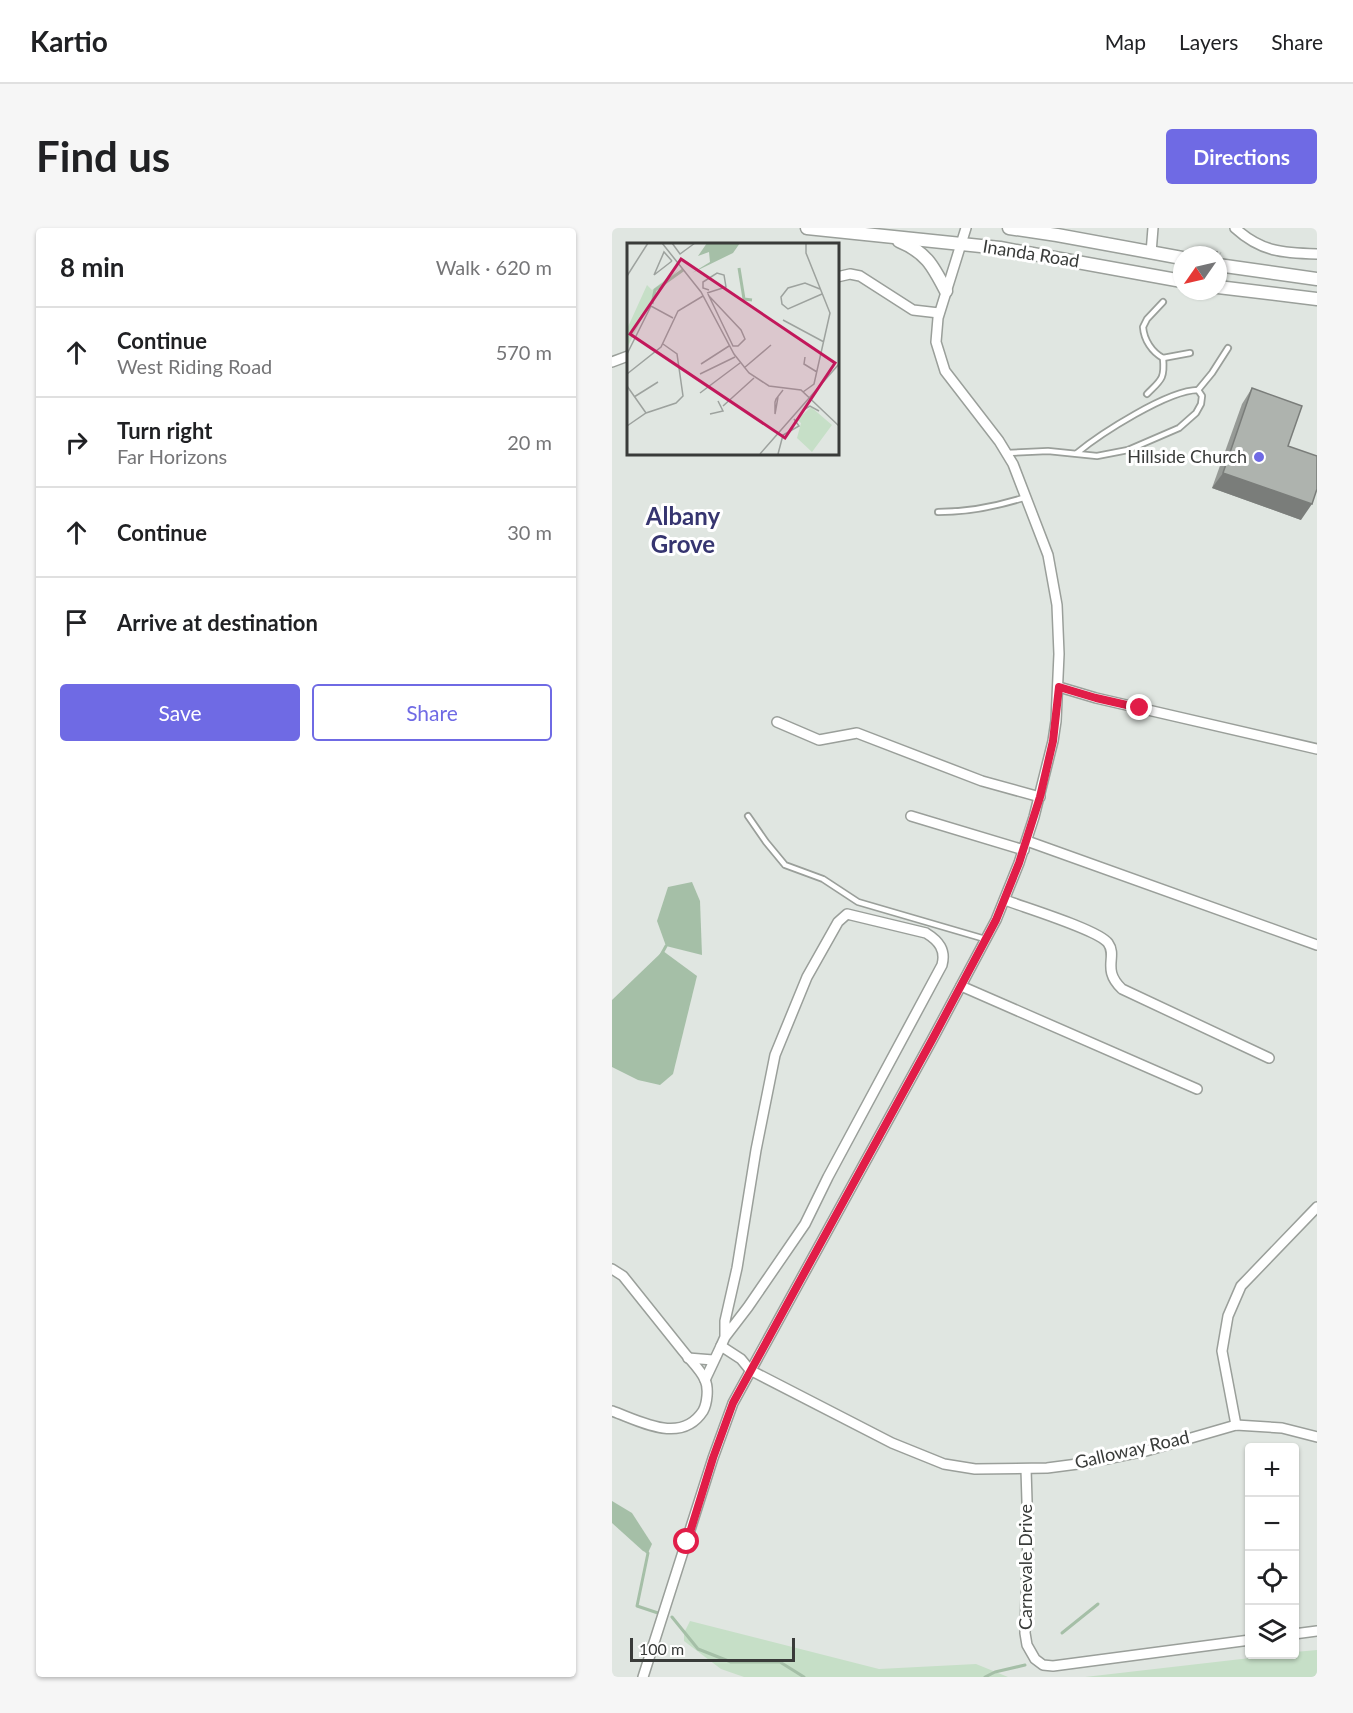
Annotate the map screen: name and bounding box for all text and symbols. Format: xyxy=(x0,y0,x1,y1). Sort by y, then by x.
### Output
text: Kartio xyxy=(30,24,108,58)
text: Map xyxy=(1105,29,1146,54)
text: Layers xyxy=(1179,29,1238,54)
text: Share xyxy=(1271,29,1323,54)
button: Directions xyxy=(1166,129,1317,184)
text: Find us xyxy=(36,131,170,181)
street label: Inanda Road xyxy=(981,235,1081,272)
inset map xyxy=(627,243,838,454)
north arrow xyxy=(1173,246,1227,300)
text: 8 min xyxy=(60,251,124,283)
text: Walk · 620 m xyxy=(436,255,552,279)
text: Continue xyxy=(117,327,207,354)
icon: ahead xyxy=(60,336,93,369)
text: 570 m xyxy=(496,340,552,364)
text: West Riding Road xyxy=(117,354,272,378)
text: Turn right xyxy=(117,417,212,444)
icon: right xyxy=(60,426,93,459)
text: 20 m xyxy=(507,430,552,454)
text: Far Horizons xyxy=(117,444,227,468)
place label: Hillside Church xyxy=(1127,445,1247,467)
marker: Hillside Church xyxy=(1252,450,1266,464)
district label: Albany Grove xyxy=(645,501,720,558)
icon: ahead xyxy=(60,516,93,549)
text: Continue xyxy=(117,519,207,546)
text: 30 m xyxy=(507,520,552,544)
icon: arrive xyxy=(60,606,93,639)
text: Arrive at destination xyxy=(117,609,318,636)
button: Save xyxy=(60,684,300,741)
button: Share xyxy=(312,684,552,741)
route end xyxy=(1126,694,1152,720)
street label: Galloway Road xyxy=(1072,1425,1191,1473)
map controls xyxy=(1245,1443,1299,1659)
button: + xyxy=(1245,1443,1299,1497)
button: − xyxy=(1245,1497,1299,1551)
street label: Carnevale Drive xyxy=(1014,1504,1036,1630)
route start xyxy=(673,1528,699,1554)
button: locate xyxy=(1245,1551,1299,1605)
button: layers xyxy=(1245,1605,1299,1659)
scale bar xyxy=(630,1635,795,1662)
text: 100 m xyxy=(639,1639,684,1658)

